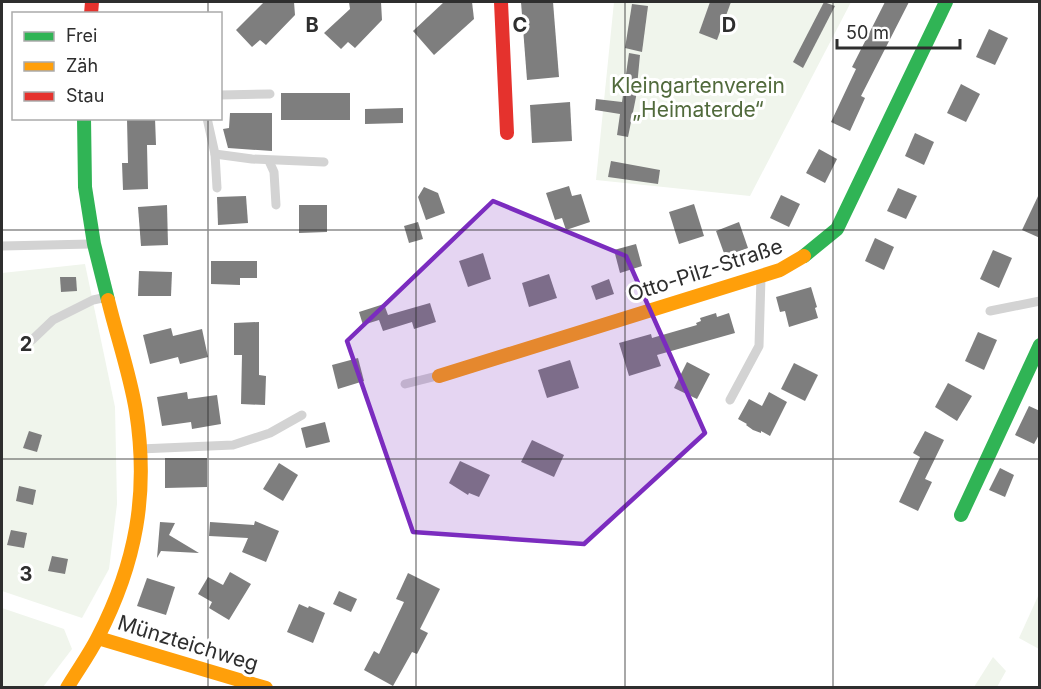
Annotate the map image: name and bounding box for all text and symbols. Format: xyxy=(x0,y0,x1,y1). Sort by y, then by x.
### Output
legend xyxy=(12,12,222,120)
scale bar xyxy=(837,12,960,50)
text: B xyxy=(305,13,319,37)
text: C xyxy=(513,13,527,37)
text: D xyxy=(722,13,736,37)
text: 50 m xyxy=(846,22,889,43)
text: Frei xyxy=(66,25,97,46)
text: Zäh xyxy=(66,55,98,76)
park label: Kleingartenverein „Heimaterde“ xyxy=(611,73,785,122)
text: Stau xyxy=(66,85,104,106)
street label: Otto-Pilz-Straße xyxy=(624,233,786,307)
text: 2 xyxy=(20,332,32,356)
text: 3 xyxy=(20,562,32,586)
street label: Münzteichweg xyxy=(115,610,261,676)

